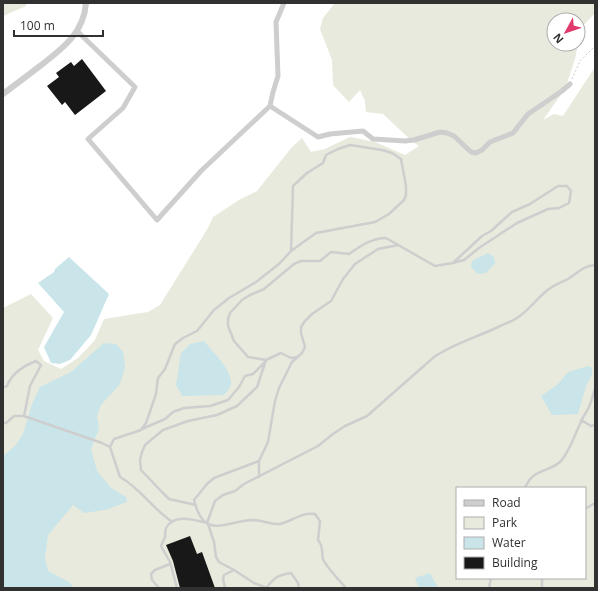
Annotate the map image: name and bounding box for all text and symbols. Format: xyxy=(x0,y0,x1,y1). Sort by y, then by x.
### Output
scale bar xyxy=(14,12,103,38)
north arrow xyxy=(546,12,586,52)
text: 100 m xyxy=(20,17,55,34)
text: N xyxy=(549,30,567,47)
legend xyxy=(456,487,586,579)
text: Road xyxy=(492,494,521,511)
text: Park xyxy=(492,514,518,531)
text: Water xyxy=(492,534,526,551)
text: Building xyxy=(492,554,538,571)

